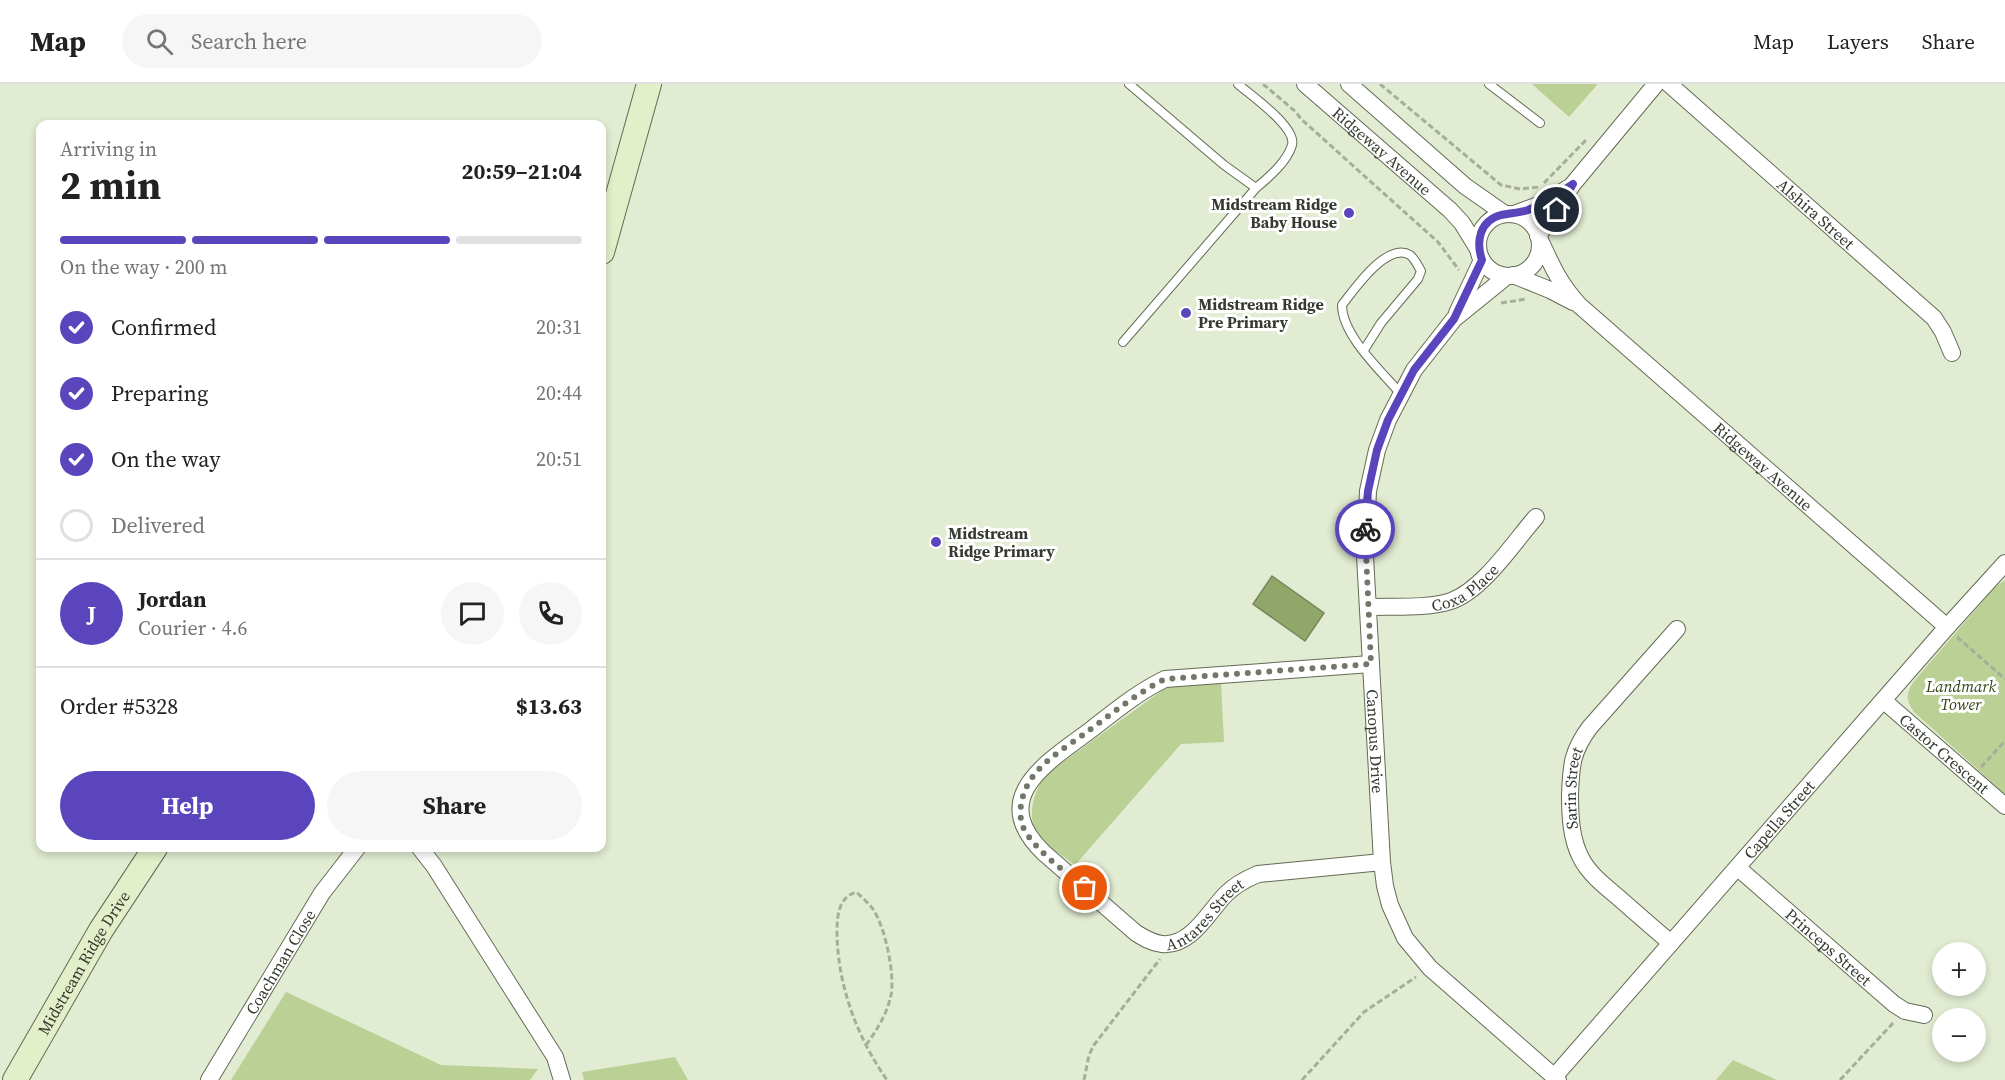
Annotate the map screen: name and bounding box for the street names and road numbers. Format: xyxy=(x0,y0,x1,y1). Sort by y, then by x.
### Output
street label: Ridgeway Avenue xyxy=(1328,102,1436,200)
street label: Alshira Street xyxy=(1772,174,1860,254)
street label: Ridgeway Avenue xyxy=(1709,417,1817,516)
street label: Coxa Place xyxy=(1430,559,1504,616)
street label: Canopus Drive xyxy=(1361,689,1389,794)
street label: Castor Crescent xyxy=(1895,708,1995,799)
street label: Sarin Street xyxy=(1559,743,1588,830)
street label: Capella Street xyxy=(1738,775,1820,864)
street label: Antares Street xyxy=(1164,872,1248,955)
street label: Midstream Ridge Drive xyxy=(32,886,135,1039)
street label: Princeps Street xyxy=(1781,903,1877,991)
street label: Coachman Close xyxy=(240,905,321,1019)

